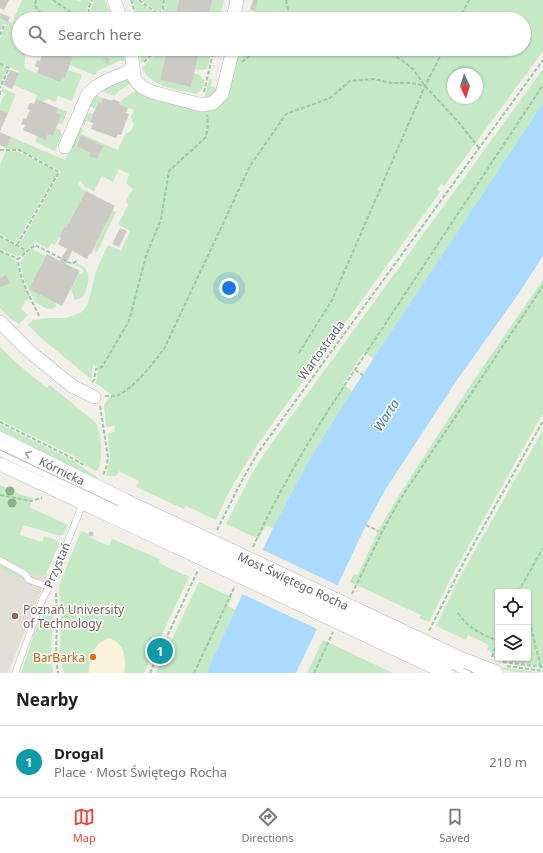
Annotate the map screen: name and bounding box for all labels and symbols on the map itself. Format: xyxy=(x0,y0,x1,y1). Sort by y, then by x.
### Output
north arrow xyxy=(447,68,483,104)
your location xyxy=(219,278,239,298)
street label: Wartostrada xyxy=(294,317,348,383)
water label: Warta xyxy=(369,395,403,435)
one-way arrow xyxy=(24,451,32,459)
street label: Kórnicka xyxy=(36,453,88,489)
street label: Przystań xyxy=(40,539,74,591)
street label: Most Świętego Rocha xyxy=(235,548,351,614)
place label: Poznań University of Technology xyxy=(23,601,125,632)
marker: Poznań University of Technology xyxy=(10,611,20,621)
pin: 1 xyxy=(147,636,173,666)
place label: BarBarka xyxy=(33,649,85,666)
marker: BarBarka xyxy=(88,652,98,662)

